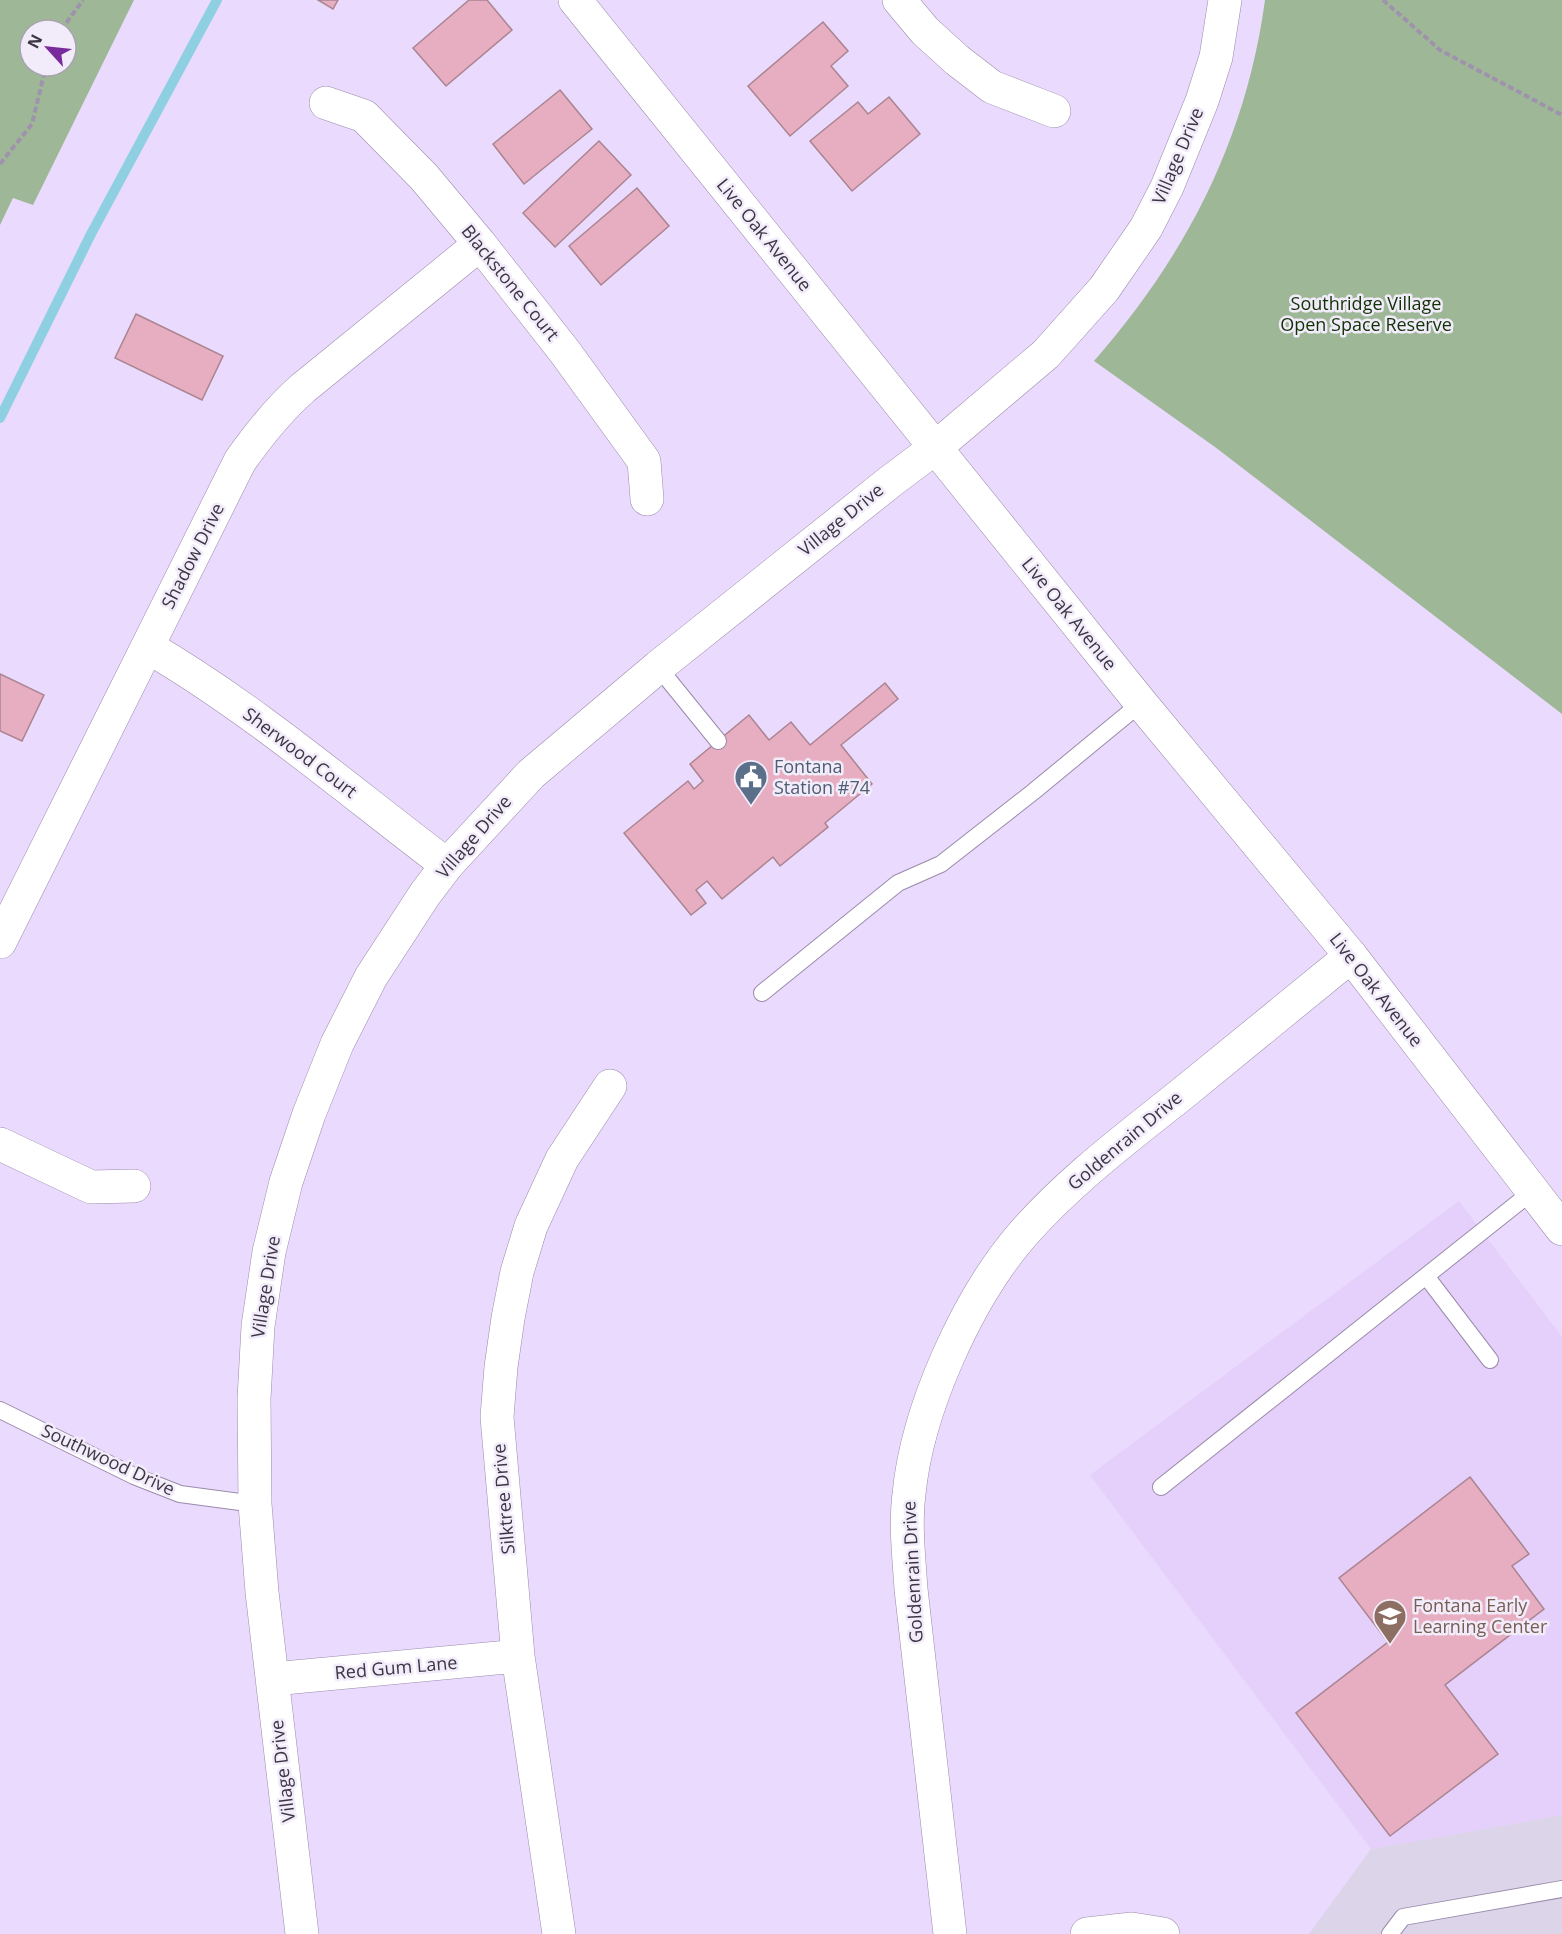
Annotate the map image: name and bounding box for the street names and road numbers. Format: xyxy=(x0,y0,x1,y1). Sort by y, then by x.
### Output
street label: Village Drive xyxy=(1146,104,1208,208)
street label: Live Oak Avenue xyxy=(712,173,818,296)
street label: Blackstone Court xyxy=(456,219,565,345)
street label: Village Drive xyxy=(793,477,888,561)
street label: Shadow Drive xyxy=(155,499,229,612)
street label: Live Oak Avenue xyxy=(1017,552,1123,675)
street label: Sherwood Court xyxy=(239,701,362,803)
street label: Village Drive xyxy=(430,790,516,883)
street label: Live Oak Avenue xyxy=(1325,927,1429,1051)
street label: Goldenrain Drive xyxy=(1062,1085,1187,1195)
street label: Village Drive xyxy=(245,1234,285,1340)
street label: Southwood Drive xyxy=(38,1418,179,1501)
street label: Silktree Drive xyxy=(486,1443,520,1555)
street label: Goldenrain Drive xyxy=(896,1500,928,1644)
street label: Red Gum Lane xyxy=(334,1650,458,1684)
street label: Village Drive xyxy=(264,1719,300,1824)

